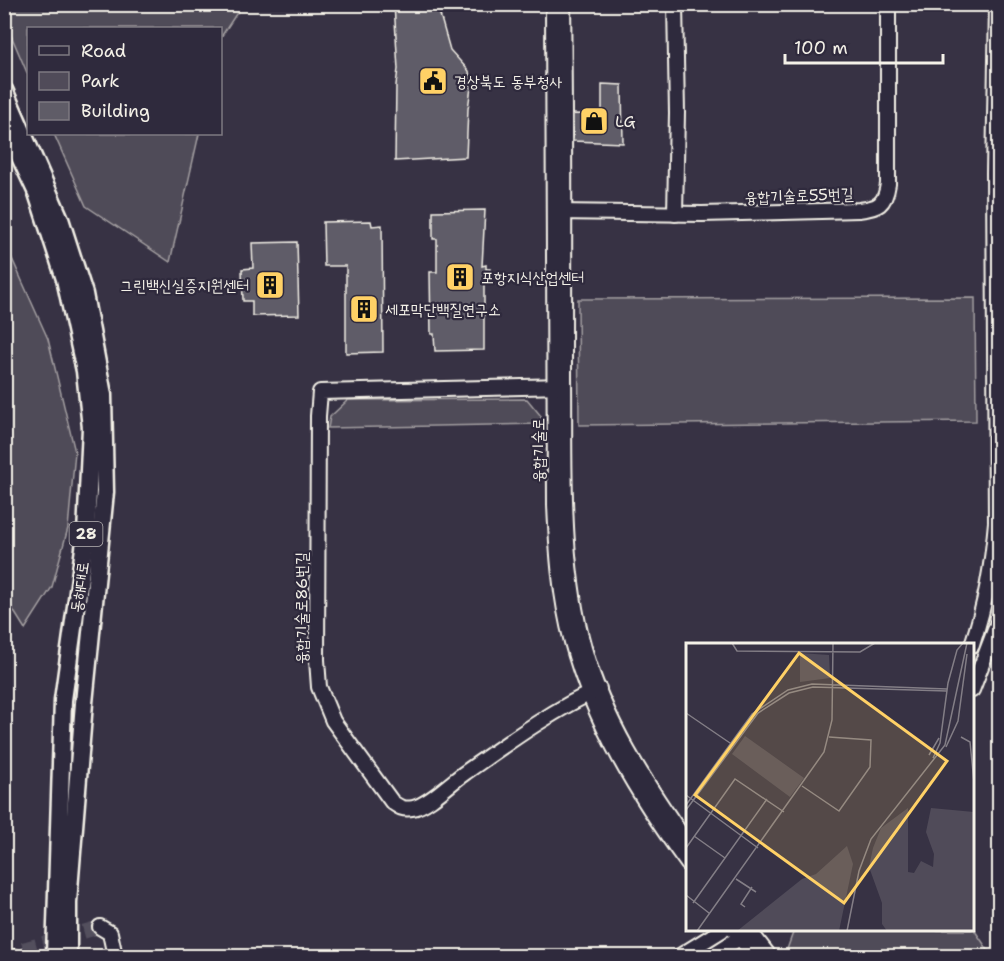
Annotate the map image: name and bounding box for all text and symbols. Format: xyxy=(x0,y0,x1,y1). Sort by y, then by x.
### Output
legend xyxy=(27,27,222,135)
scale bar xyxy=(785,27,942,65)
text: 100 m xyxy=(794,36,848,60)
text: Road xyxy=(81,39,126,63)
public building icon: 경상북도 동부청사 xyxy=(417,65,449,97)
text: Park xyxy=(81,69,120,93)
place label: 경상북도 동부청사 xyxy=(454,71,563,92)
text: Building xyxy=(81,99,150,123)
shop icon: LG xyxy=(578,105,610,137)
place label: LG xyxy=(615,111,635,132)
street label: 융합기술로55번길 xyxy=(744,183,854,208)
building icon: 포항지식산업센터 xyxy=(444,261,476,293)
place label: 포항지식산업센터 xyxy=(481,267,584,288)
building icon: 그린백신실증지원센터 xyxy=(254,269,286,301)
place label: 그린백신실증지원센터 xyxy=(120,275,249,296)
building icon: 세포막단백질연구소 xyxy=(348,293,380,325)
place label: 세포막단백질연구소 xyxy=(385,299,501,320)
street label: 융합기술로 xyxy=(528,418,549,482)
road number: 28 xyxy=(70,522,103,546)
street label: 융합기술로86번길 xyxy=(291,552,312,664)
street label: 동해대로 xyxy=(66,560,93,614)
inset map xyxy=(686,643,974,931)

